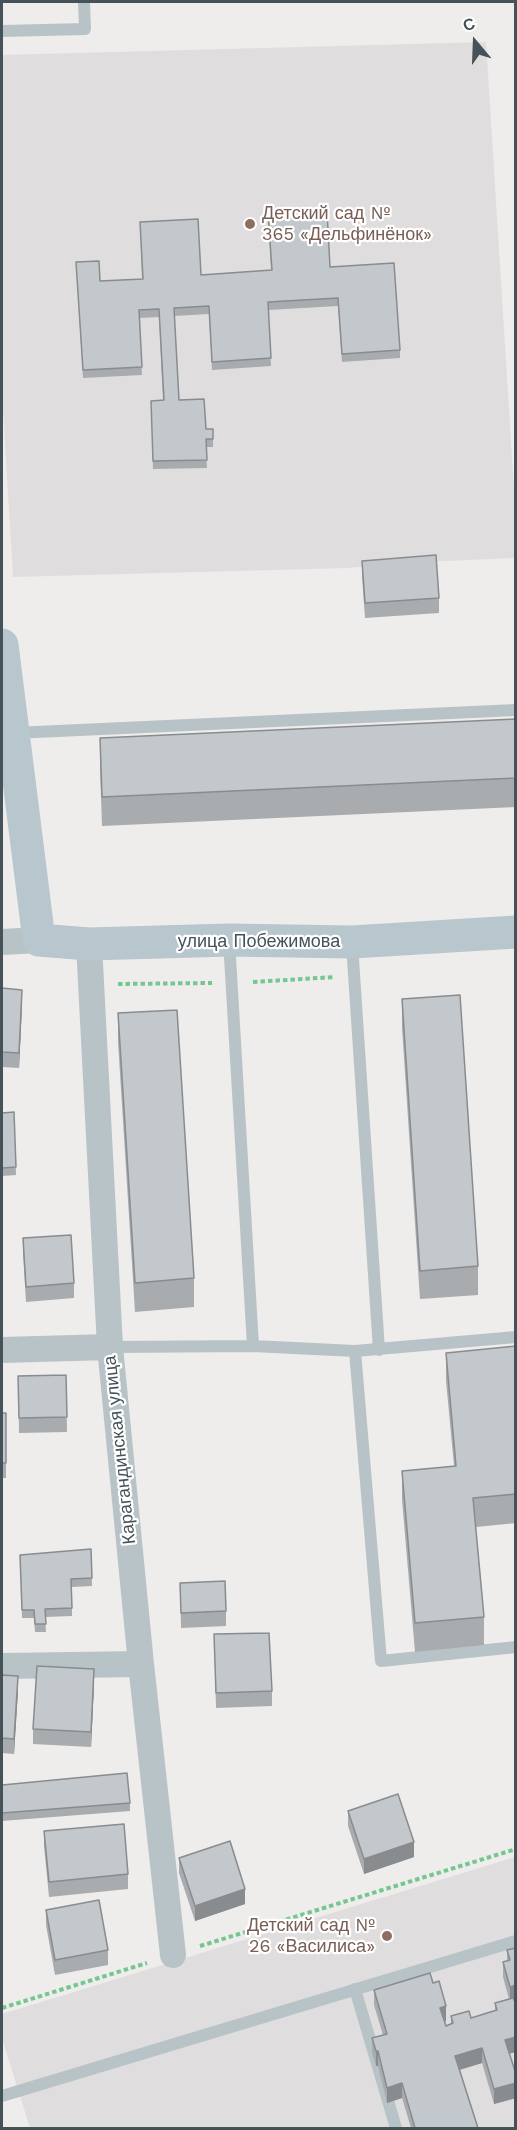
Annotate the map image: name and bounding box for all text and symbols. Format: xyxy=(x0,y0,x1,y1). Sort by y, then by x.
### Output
north arrow xyxy=(445,12,505,72)
text: С xyxy=(460,14,478,35)
place label: Детский сад № 365 «Дельфинёнок» xyxy=(262,203,432,246)
marker: Детский сад № 365 «Дельфинёнок» xyxy=(243,217,257,231)
street label: улица Побежимова xyxy=(178,931,340,953)
street label: Карагандинская улица xyxy=(99,1354,141,1546)
place label: Детский сад № 26 «Василиса» xyxy=(247,1915,375,1958)
marker: Детский сад № 26 «Василиса» xyxy=(380,1929,394,1943)

